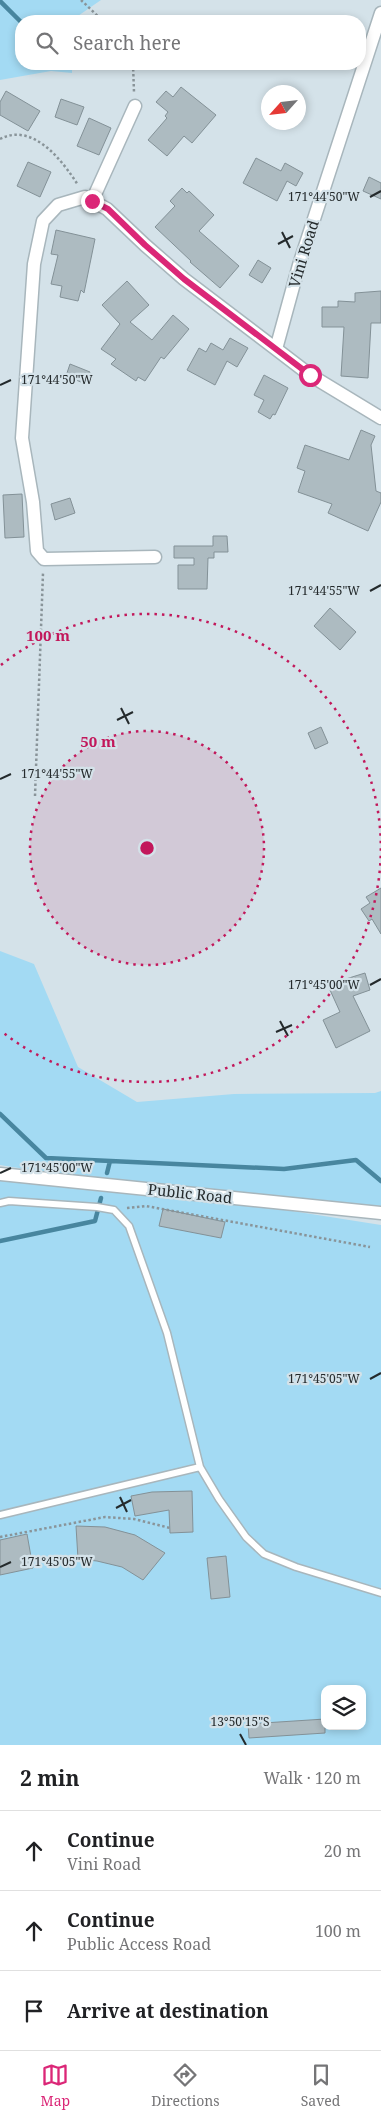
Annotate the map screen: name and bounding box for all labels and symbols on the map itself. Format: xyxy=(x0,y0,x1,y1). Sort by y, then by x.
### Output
north arrow xyxy=(261,85,306,130)
text: 171°44'50"W xyxy=(288,188,360,205)
route end xyxy=(81,190,104,213)
street label: Vini Road xyxy=(283,218,323,290)
route start xyxy=(299,364,322,387)
text: 171°44'50"W xyxy=(21,371,93,388)
text: 171°44'55"W xyxy=(288,582,360,599)
text: 100 m xyxy=(26,625,70,645)
text: 50 m xyxy=(80,731,116,751)
text: 171°44'55"W xyxy=(21,765,93,782)
centre of rings xyxy=(138,839,156,857)
text: 171°45'00"W xyxy=(288,976,360,993)
text: 171°45'00"W xyxy=(21,1159,93,1176)
street label: Public Road xyxy=(147,1179,233,1207)
text: 171°45'05"W xyxy=(288,1370,360,1387)
text: 171°45'05"W xyxy=(21,1553,93,1570)
text: 13°50'15"S xyxy=(210,1713,270,1730)

